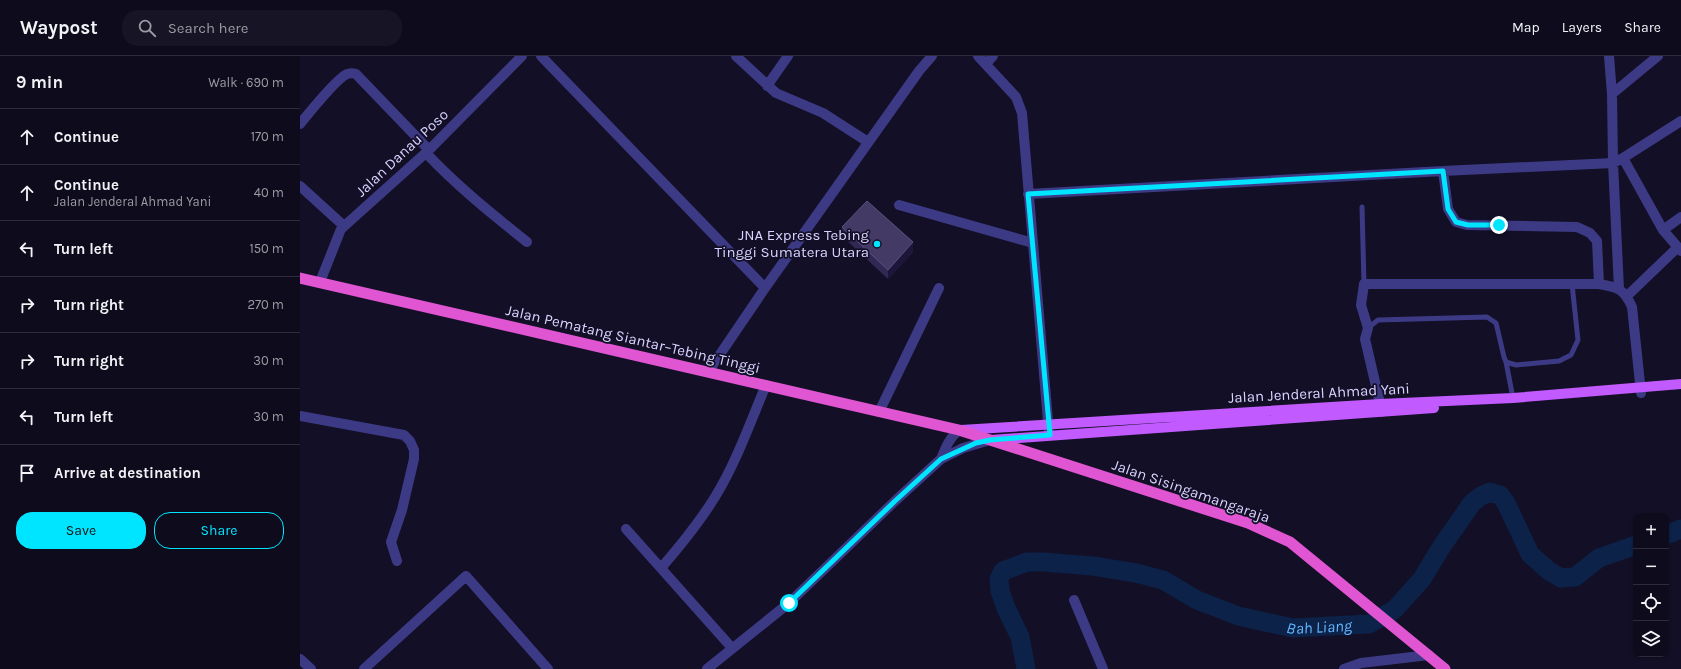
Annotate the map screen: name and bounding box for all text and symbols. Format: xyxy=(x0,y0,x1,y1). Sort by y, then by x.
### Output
search box xyxy=(122,10,402,46)
text: Waypost xyxy=(20,17,98,39)
icon: search xyxy=(136,17,158,39)
text: Search here xyxy=(168,19,248,37)
text: Map xyxy=(1512,19,1540,36)
text: Layers xyxy=(1562,19,1602,36)
text: Share xyxy=(1624,19,1661,36)
text: 9 min xyxy=(16,72,63,92)
text: Walk · 690 m xyxy=(208,75,284,90)
street label: Jalan Danau Poso xyxy=(352,105,452,201)
icon: ahead xyxy=(16,126,38,148)
text: Continue xyxy=(54,128,119,146)
text: 170 m xyxy=(251,129,284,144)
text: Continue xyxy=(54,176,119,194)
icon: ahead xyxy=(16,182,38,204)
text: 40 m xyxy=(254,185,284,200)
text: Jalan Jenderal Ahmad Yani xyxy=(54,194,212,209)
route end xyxy=(1490,216,1508,234)
place label: JNA Express Tebing Tinggi Sumatera Utara xyxy=(715,226,870,261)
icon: left xyxy=(16,238,38,260)
marker: JNA Express Tebing Tinggi Sumatera Utara xyxy=(872,239,882,249)
text: Turn left xyxy=(54,240,113,258)
text: 150 m xyxy=(249,241,284,256)
icon: right xyxy=(16,294,38,316)
text: Turn right xyxy=(54,296,124,314)
text: 270 m xyxy=(247,297,284,312)
street label: Jalan Pematang Siantar–Tebing Tinggi xyxy=(504,301,762,377)
icon: right xyxy=(16,350,38,372)
text: Turn right xyxy=(54,352,124,370)
text: 30 m xyxy=(253,353,284,368)
street label: Jalan Jenderal Ahmad Yani xyxy=(1228,379,1410,407)
icon: left xyxy=(16,406,38,428)
text: Turn left xyxy=(54,408,113,426)
text: 30 m xyxy=(253,409,284,424)
street label: Jalan Sisingamangaraja xyxy=(1110,456,1272,526)
icon: arrive xyxy=(16,462,38,484)
text: Arrive at destination xyxy=(54,464,201,482)
button: Save xyxy=(16,512,146,549)
button: Share xyxy=(154,512,284,549)
map controls xyxy=(1633,513,1669,657)
button: + xyxy=(1633,513,1669,549)
button: − xyxy=(1633,549,1669,585)
button: locate xyxy=(1633,585,1669,621)
route start xyxy=(780,594,798,612)
water label: Bah Liang xyxy=(1285,616,1353,638)
button: layers xyxy=(1633,621,1669,657)

